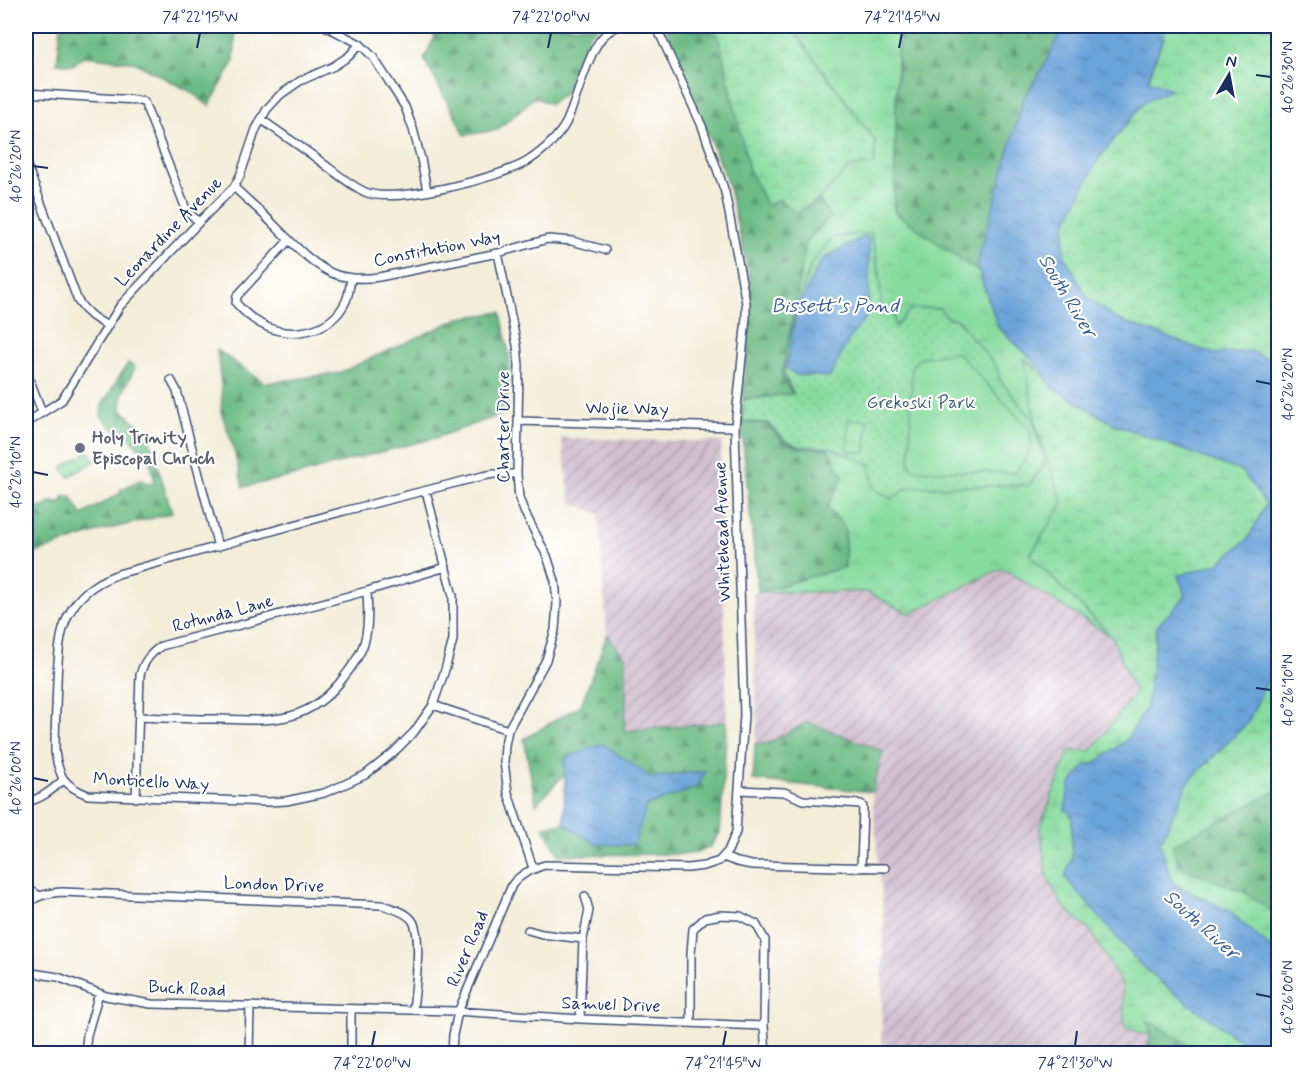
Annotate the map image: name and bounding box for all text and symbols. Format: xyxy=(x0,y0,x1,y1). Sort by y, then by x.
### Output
text: 74°22'15"W xyxy=(162,8,238,28)
text: 74°22'00"W xyxy=(512,8,590,28)
text: 74°21'45"W xyxy=(864,8,940,28)
text: 40°26'30"N xyxy=(1279,41,1299,113)
north arrow xyxy=(1199,45,1259,105)
text: N xyxy=(1224,50,1238,73)
text: 40°26'20"N xyxy=(7,130,27,202)
street label: Leonardine Avenue xyxy=(110,172,228,292)
street label: Constitution Way xyxy=(372,225,502,273)
water label: South River xyxy=(1031,249,1104,345)
water label: Bissett's Pond xyxy=(772,293,901,320)
text: 40°26'20"N xyxy=(1279,348,1299,420)
street label: Charter Drive xyxy=(492,371,516,483)
park label: Grekoski Park xyxy=(867,391,975,415)
street label: Wojie Way xyxy=(585,396,669,422)
place label: Holy Trinity Episcopal Chruch xyxy=(92,426,215,471)
text: 40°26'10"N xyxy=(7,436,27,508)
marker: Holy Trinity Episcopal Chruch xyxy=(73,441,87,455)
street label: Whitehead Avenue xyxy=(709,461,737,603)
street label: Rotunda Lane xyxy=(170,589,276,639)
text: 40°26'10"N xyxy=(1279,654,1299,726)
text: 40°26'00"N xyxy=(7,741,27,815)
street label: Monticello Way xyxy=(92,767,210,797)
street label: London Drive xyxy=(223,871,325,899)
water label: South River xyxy=(1157,884,1247,968)
street label: River Road xyxy=(441,907,495,991)
text: 40°26'00"N xyxy=(1279,960,1299,1034)
street label: Buck Road xyxy=(148,975,226,1003)
street label: Samuel Drive xyxy=(561,991,661,1019)
text: 74°22'00"W xyxy=(333,1054,411,1074)
text: 74°21'45"W xyxy=(685,1054,761,1074)
text: 74°21'30"W xyxy=(1038,1054,1112,1074)

